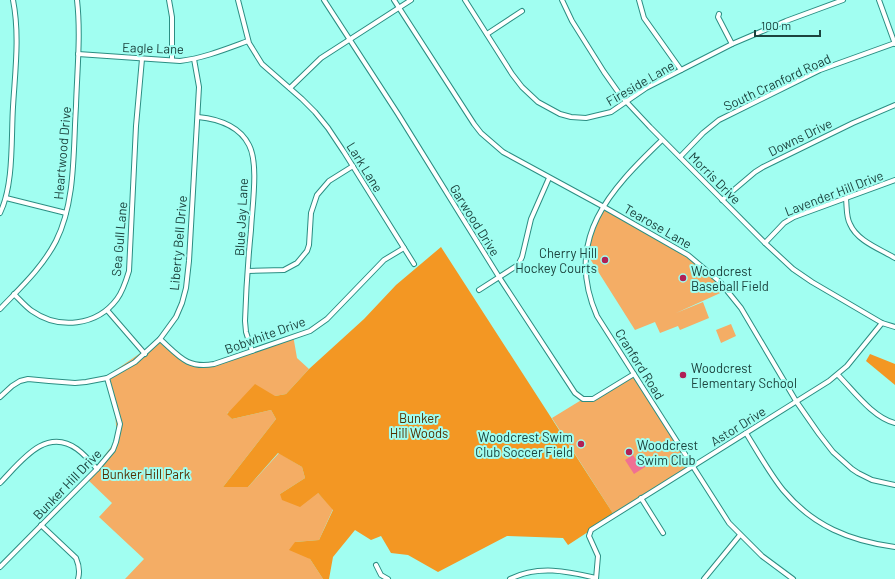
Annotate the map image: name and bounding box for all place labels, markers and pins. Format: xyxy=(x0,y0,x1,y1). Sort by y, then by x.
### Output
place label: Cherry Hill Hockey Courts xyxy=(515,245,597,276)
marker: Cherry Hill Hockey Courts xyxy=(600,255,610,265)
place label: Woodcrest Baseball Field xyxy=(691,263,769,294)
marker: Woodcrest Baseball Field xyxy=(678,273,688,283)
place label: Woodcrest Elementary School xyxy=(691,360,797,391)
marker: Woodcrest Elementary School xyxy=(678,370,688,380)
place label: Woodcrest Swim Club Soccer Field xyxy=(475,429,573,460)
place label: Woodcrest Swim Club xyxy=(637,437,698,468)
marker: Woodcrest Swim Club Soccer Field xyxy=(576,439,586,449)
marker: Woodcrest Swim Club xyxy=(624,447,634,457)

